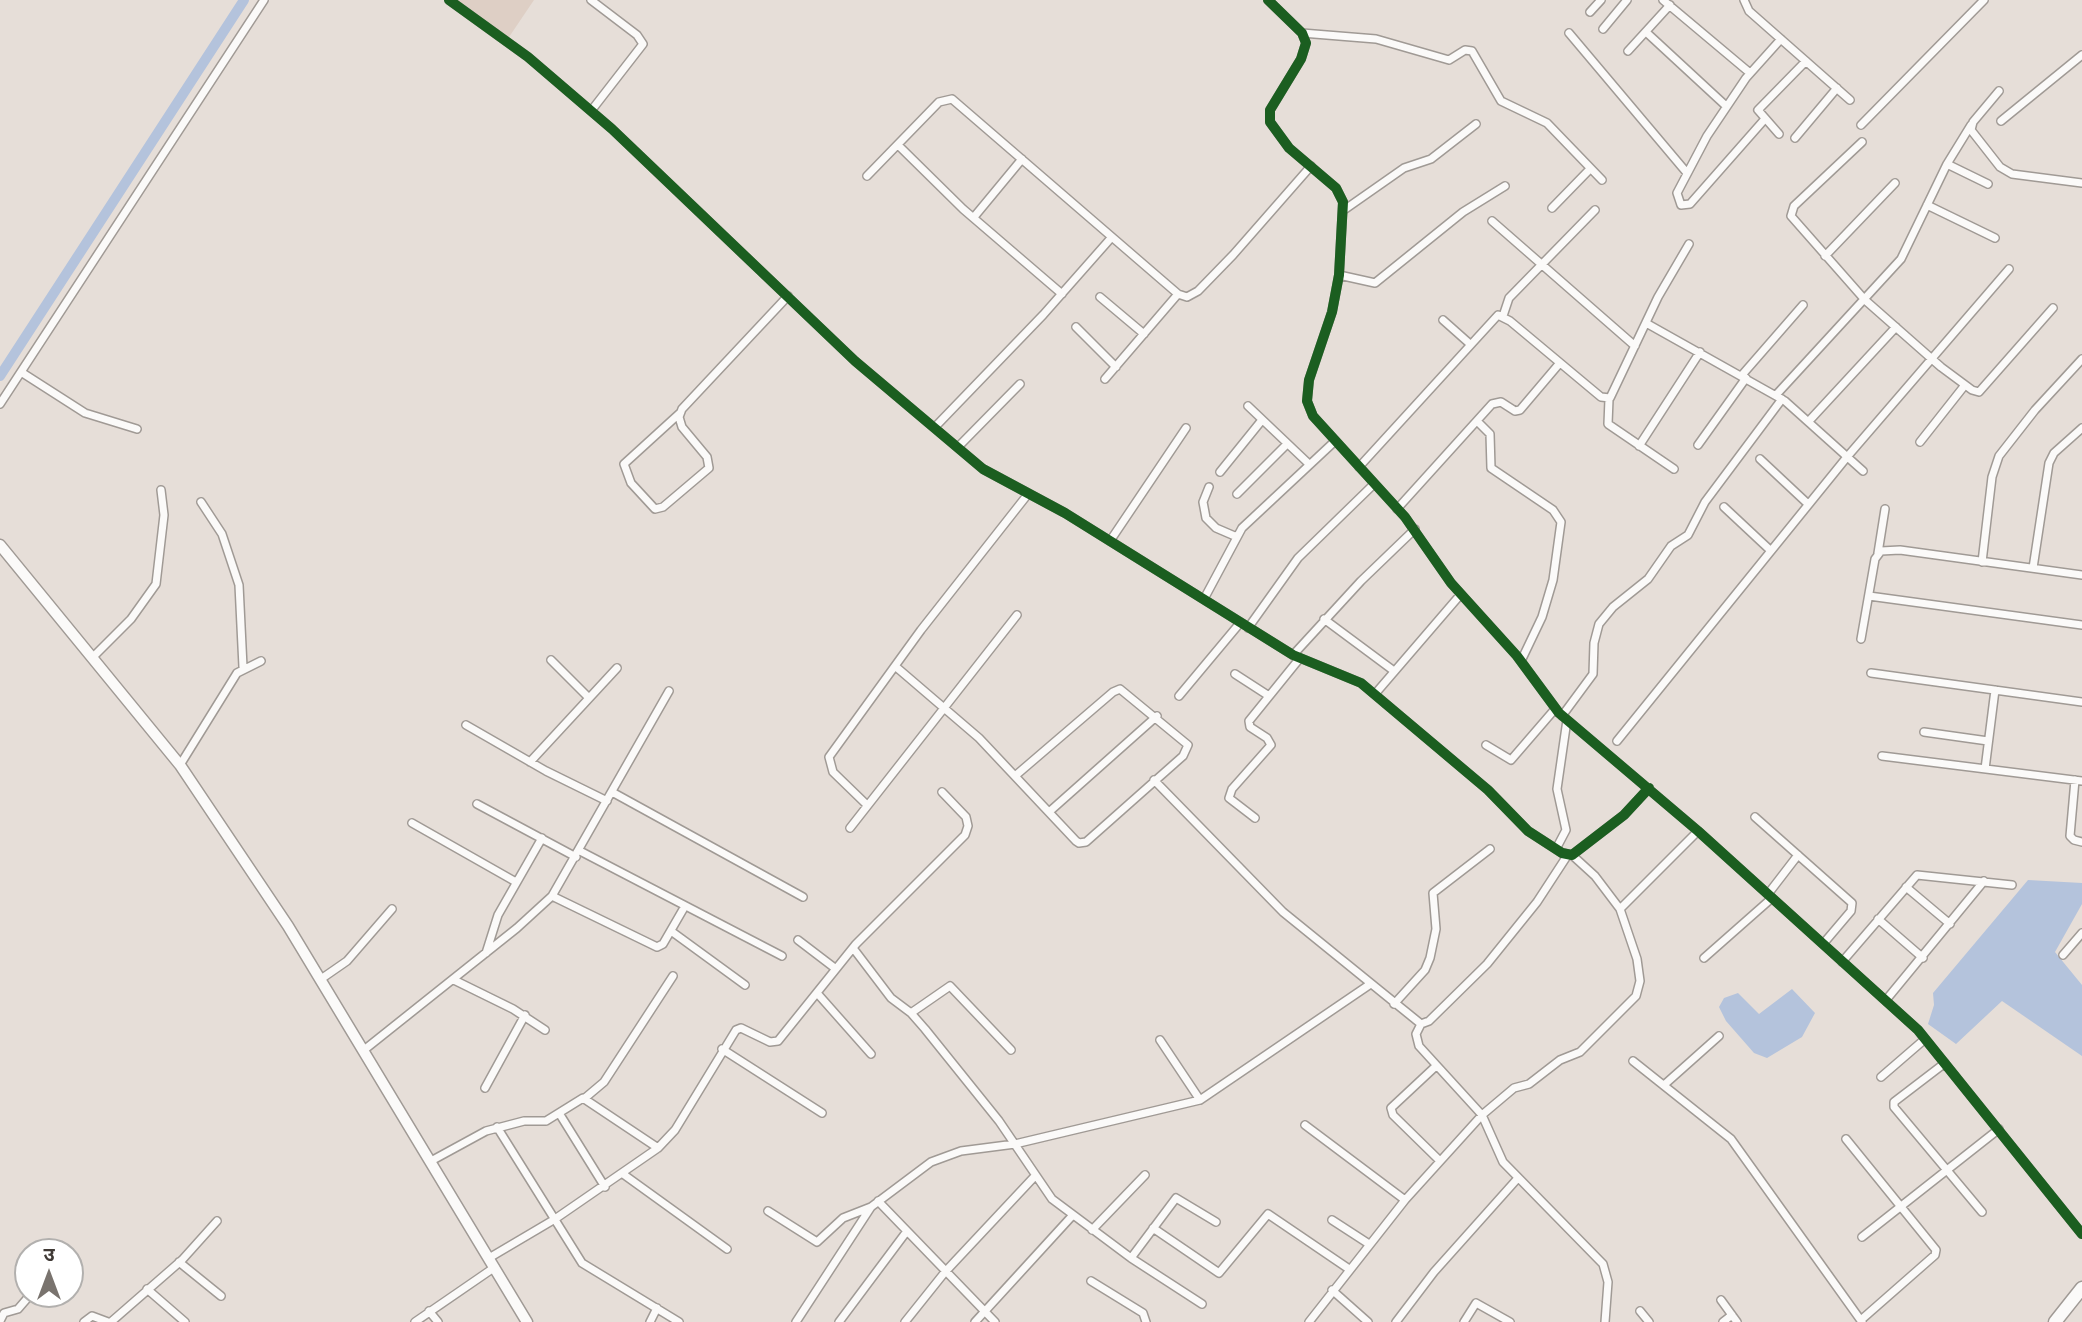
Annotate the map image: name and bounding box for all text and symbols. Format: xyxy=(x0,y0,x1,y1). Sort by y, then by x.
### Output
north arrow xyxy=(14,1238,84,1308)
text: उ xyxy=(43,1242,55,1265)

